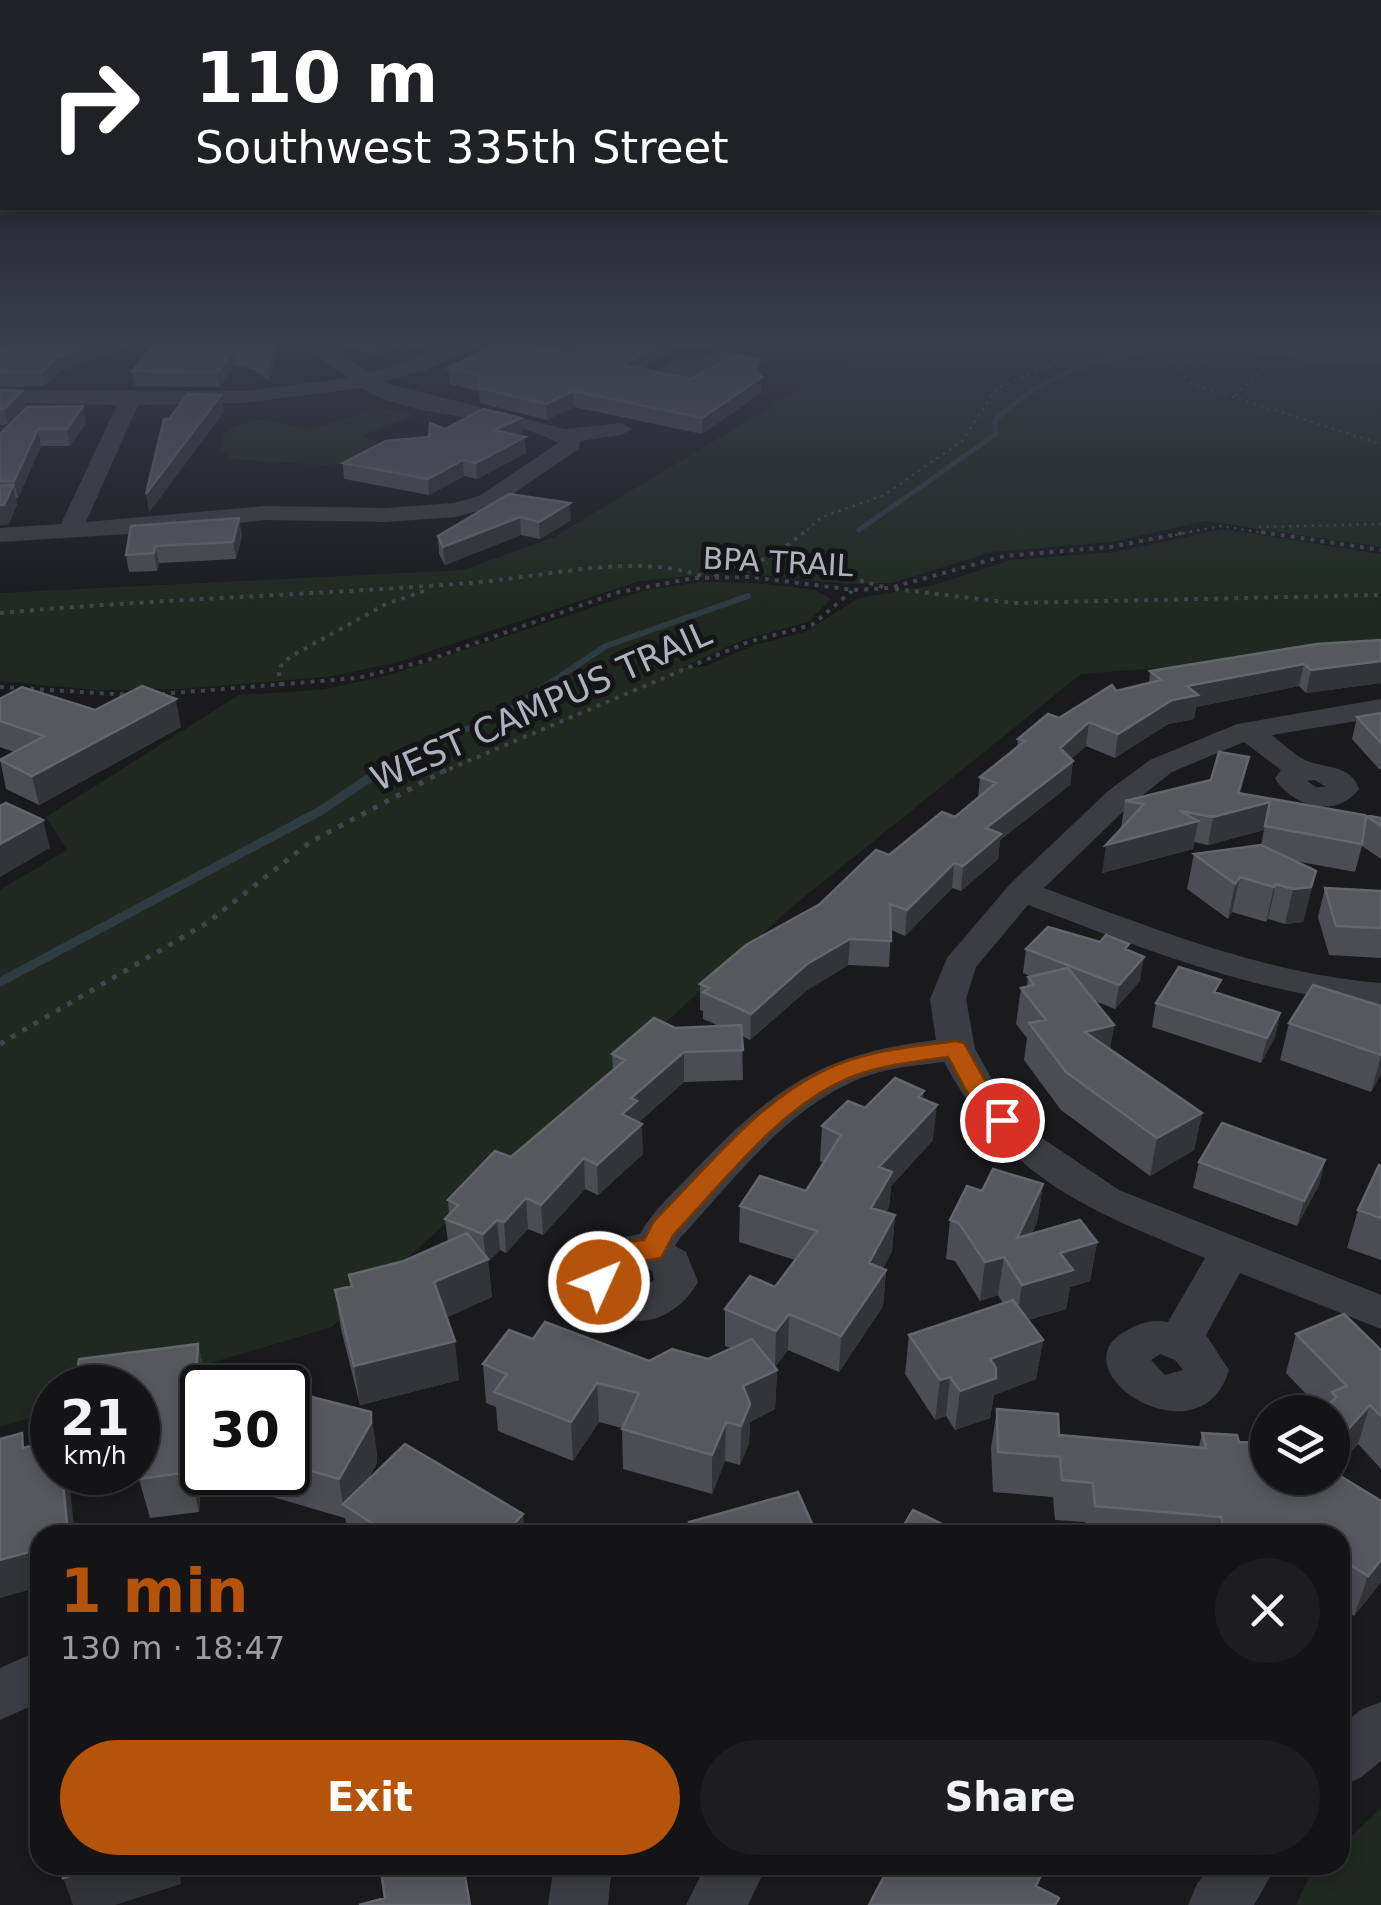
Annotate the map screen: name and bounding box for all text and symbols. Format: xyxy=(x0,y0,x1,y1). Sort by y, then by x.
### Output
text: 110 m xyxy=(195,37,438,119)
icon: right xyxy=(30,40,160,170)
text: Southwest 335th Street xyxy=(195,121,729,174)
street label: BPA TRAIL xyxy=(702,541,855,583)
street label: WEST CAMPUS TRAIL xyxy=(365,613,718,799)
pin xyxy=(960,1078,1045,1163)
icon: arrive xyxy=(975,1093,1030,1148)
position arrow xyxy=(547,1230,651,1334)
speed limit sign: 30 xyxy=(180,1365,310,1495)
text: 21 xyxy=(60,1389,130,1447)
map controls xyxy=(1250,1395,1350,1495)
button: layers xyxy=(1250,1395,1350,1495)
text: km/h xyxy=(63,1441,127,1470)
text: 1 min xyxy=(60,1556,248,1626)
button: close xyxy=(1215,1558,1320,1663)
text: 130 m · 18:47 xyxy=(60,1629,285,1667)
button: Exit xyxy=(60,1740,680,1855)
button: Share xyxy=(700,1740,1320,1855)

